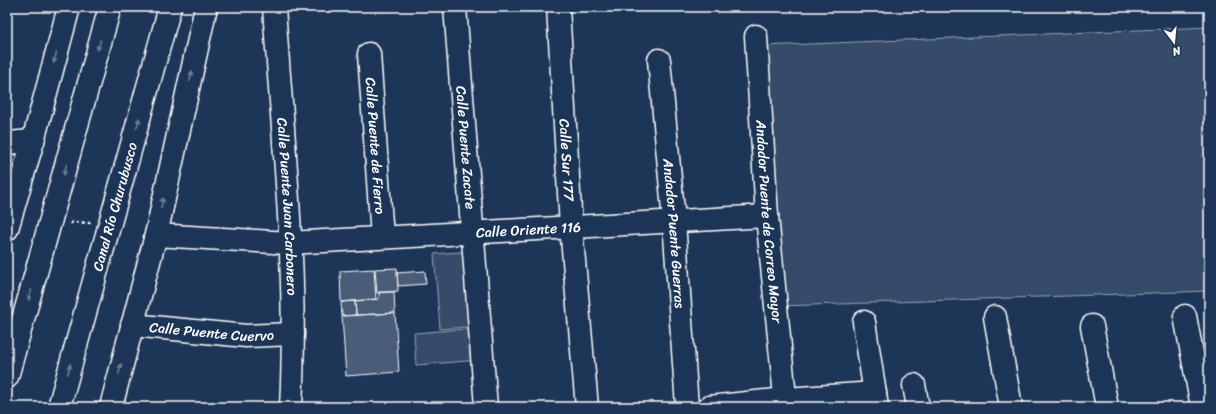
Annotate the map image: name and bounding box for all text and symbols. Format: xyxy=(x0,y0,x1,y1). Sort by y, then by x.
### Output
north arrow xyxy=(1154,22,1194,62)
one-way arrow xyxy=(96,39,102,51)
text: N xyxy=(1170,41,1184,61)
one-way arrow xyxy=(52,52,58,64)
one-way arrow xyxy=(188,70,194,82)
street label: Calle Puente de Fierro xyxy=(358,77,392,215)
street label: Calle Puente Zacate xyxy=(448,85,483,210)
one-way arrow xyxy=(135,116,141,128)
street label: Calle Puente Juan Carbonero xyxy=(269,117,304,296)
street label: Calle Sur 177 xyxy=(552,118,581,203)
street label: Andador Puente de Correo Mayor xyxy=(748,118,790,326)
street label: Canal Río Churubusco xyxy=(85,139,145,274)
street label: Andador Puente Guerras xyxy=(655,156,692,309)
one-way arrow xyxy=(61,164,67,176)
one-way arrow xyxy=(160,196,166,209)
street label: Calle Oriente 116 xyxy=(475,215,582,245)
one-way arrow xyxy=(27,289,33,301)
street label: Calle Puente Cuervo xyxy=(148,315,274,349)
one-way arrow xyxy=(66,363,72,375)
one-way arrow xyxy=(118,363,124,375)

